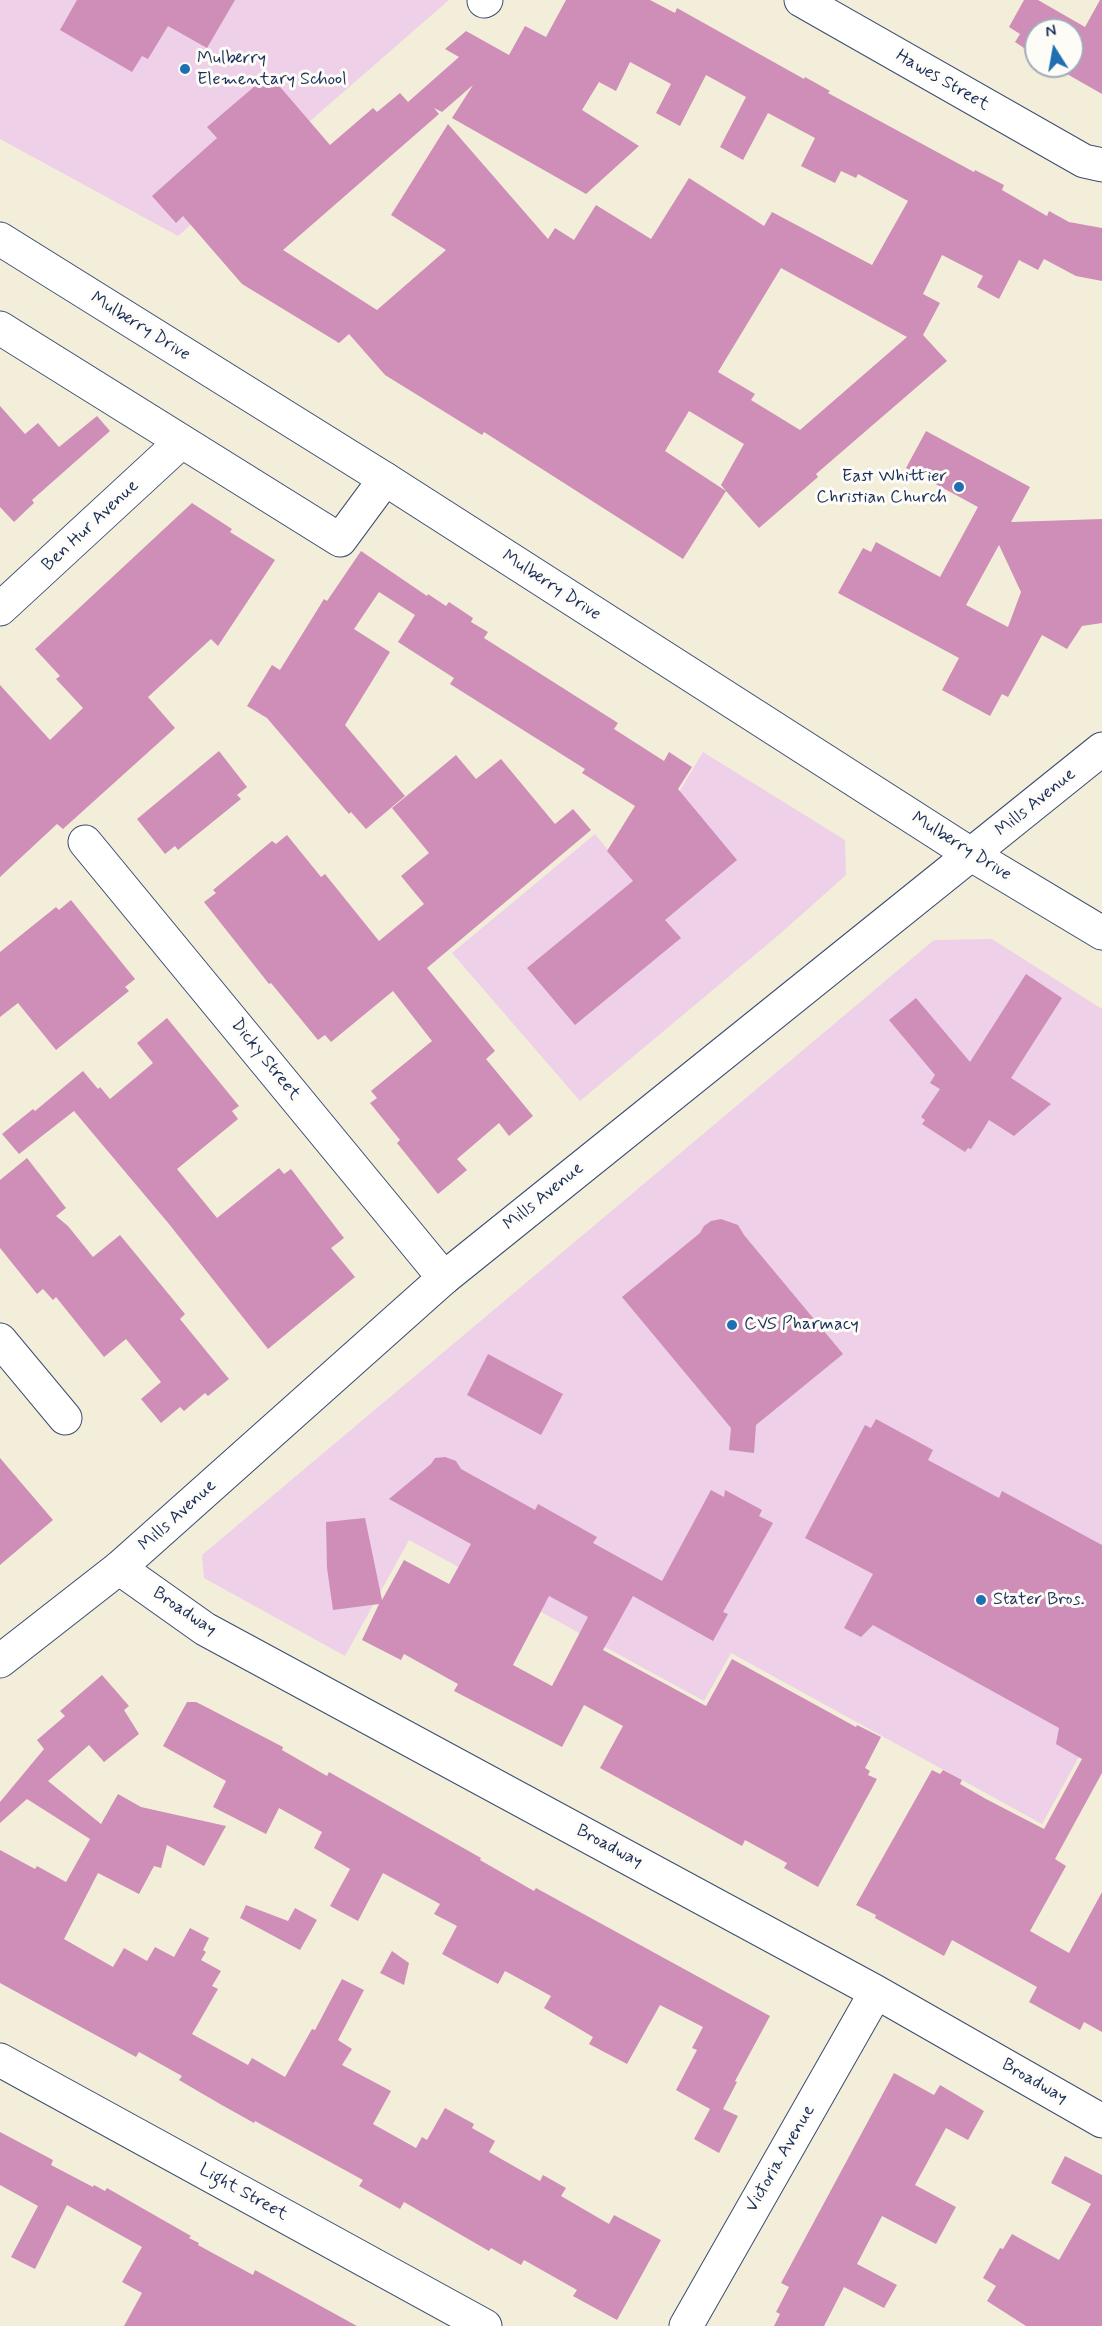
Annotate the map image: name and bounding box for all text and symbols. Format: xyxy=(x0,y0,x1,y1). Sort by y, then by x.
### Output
north arrow xyxy=(1024,18,1084,78)
text: N xyxy=(1044,20,1058,43)
street label: Hawes Street xyxy=(891,46,993,116)
place label: Mulberry Elementary School xyxy=(197,48,347,90)
marker: Mulberry Elementary School xyxy=(178,62,192,76)
street label: Mulberry Drive xyxy=(86,288,194,366)
place label: East Whittier Christian Church xyxy=(816,466,947,508)
street label: Ben Hur Avenue xyxy=(38,476,144,576)
marker: East Whittier Christian Church xyxy=(952,480,966,494)
street label: Mulberry Drive xyxy=(498,546,604,626)
street label: Mills Avenue xyxy=(992,764,1080,842)
street label: Mulberry Drive xyxy=(907,808,1015,886)
street label: Dicky Street xyxy=(226,1015,304,1105)
street label: Mills Avenue xyxy=(500,1158,588,1236)
place label: CVS Pharmacy xyxy=(744,1314,859,1336)
marker: CVS Pharmacy xyxy=(725,1318,739,1332)
street label: Mills Avenue xyxy=(135,1476,221,1556)
street label: Broadway xyxy=(148,1583,220,1641)
place label: Stater Bros. xyxy=(993,1589,1084,1611)
marker: Stater Bros. xyxy=(974,1593,988,1607)
street label: Broadway xyxy=(572,1821,646,1873)
street label: Broadway xyxy=(997,2055,1071,2109)
street label: Victoria Avenue xyxy=(742,2102,820,2216)
street label: Light Street xyxy=(195,2160,291,2226)

